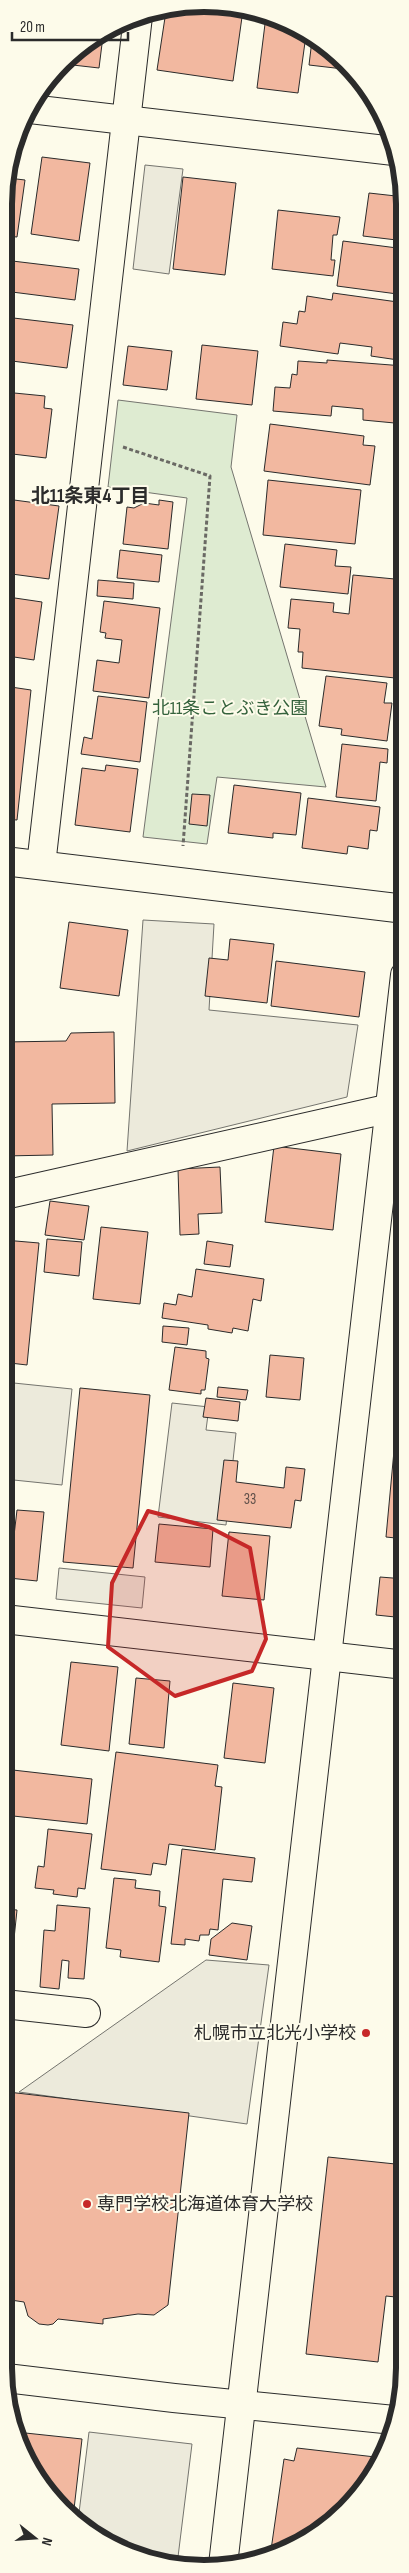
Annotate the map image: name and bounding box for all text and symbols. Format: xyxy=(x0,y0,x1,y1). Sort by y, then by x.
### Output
scale bar xyxy=(12,10,129,42)
text: 20 m xyxy=(20,18,45,37)
district label: 北11条東4丁目 xyxy=(31,485,149,508)
park label: 北11条ことぶき公園 xyxy=(152,698,308,719)
house number: 33 xyxy=(244,1490,256,1509)
place label: 札幌市立北光小学校 xyxy=(194,2023,356,2044)
marker: 札幌市立北光小学校 xyxy=(360,2027,372,2039)
place label: 専門学校北海道体育大学校 xyxy=(97,2194,313,2215)
marker: 専門学校北海道体育大学校 xyxy=(81,2198,93,2210)
north arrow xyxy=(10,2513,60,2563)
text: N xyxy=(38,2536,56,2548)

